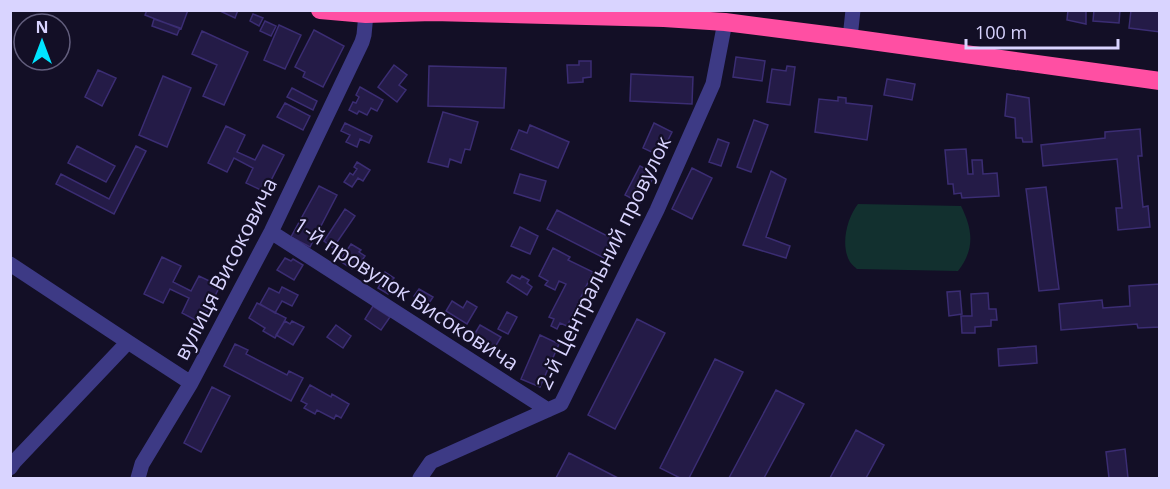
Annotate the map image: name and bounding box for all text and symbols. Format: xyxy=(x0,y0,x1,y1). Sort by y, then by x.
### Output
north arrow xyxy=(12,12,72,72)
scale bar xyxy=(966,12,1118,50)
text: N xyxy=(35,16,49,38)
text: 100 m xyxy=(975,20,1027,44)
street label: 2-й Центральний провулок xyxy=(529,131,677,394)
street label: вулиця Високовича xyxy=(167,173,283,364)
street label: 1-й провулок Високовича xyxy=(289,210,524,376)

